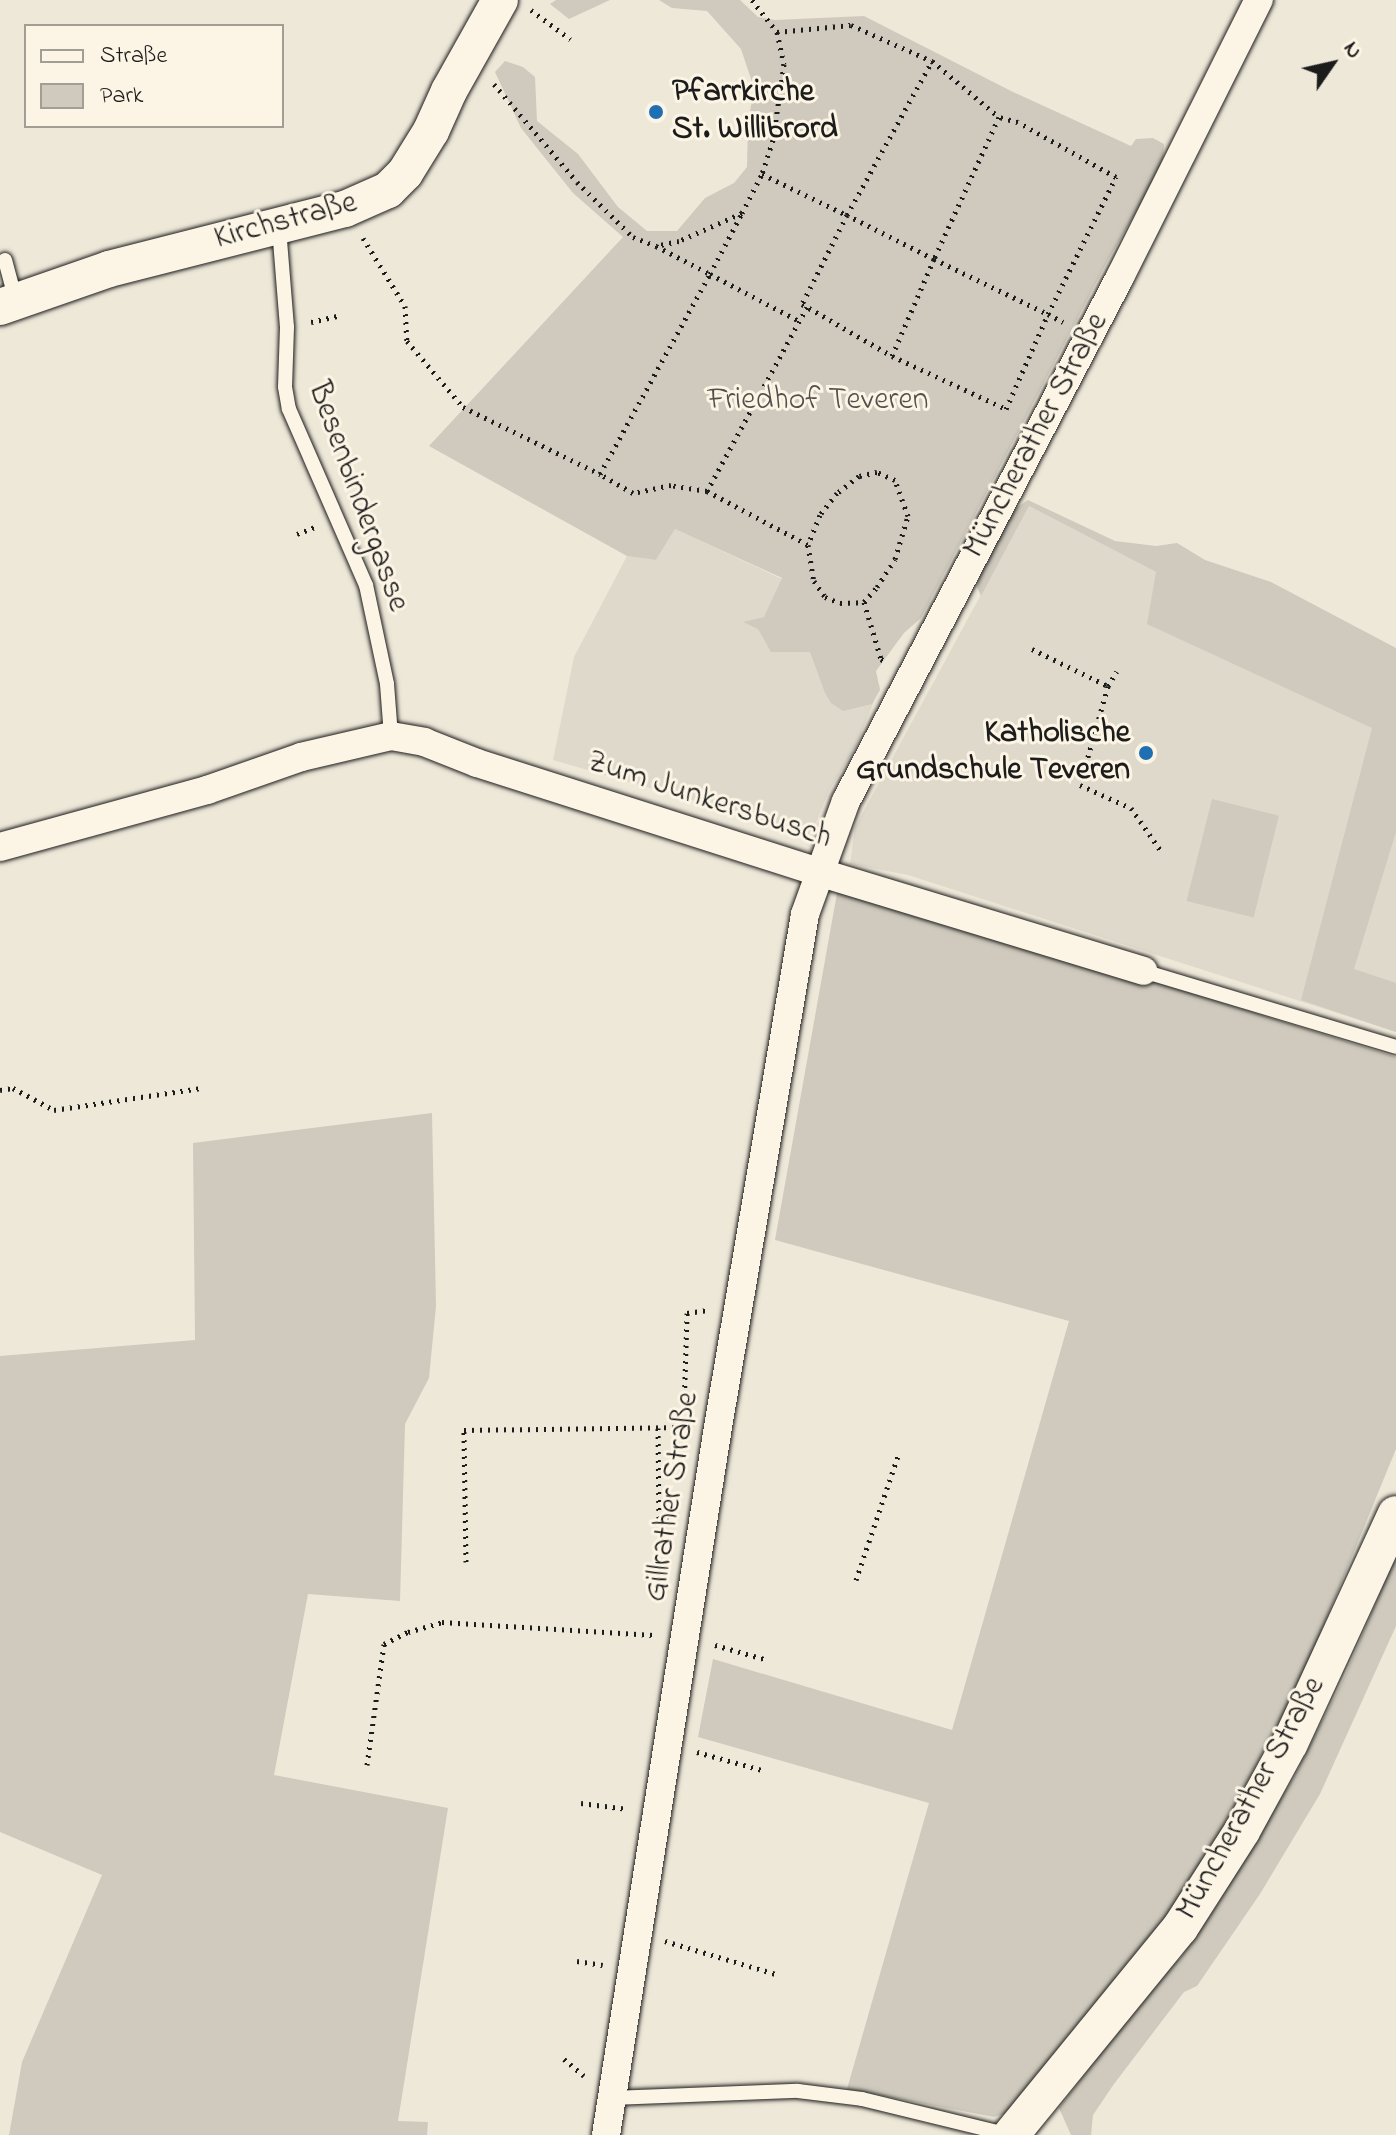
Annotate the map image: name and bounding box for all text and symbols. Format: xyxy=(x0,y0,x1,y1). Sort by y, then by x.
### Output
legend xyxy=(24,24,284,128)
north arrow xyxy=(1292,24,1372,104)
text: N xyxy=(1334,35,1369,66)
text: Straße xyxy=(100,39,167,74)
place label: Pfarrkirche St. Willibrord xyxy=(672,75,838,150)
text: Park xyxy=(100,79,143,114)
marker: Pfarrkirche St. Willibrord xyxy=(647,103,665,121)
street label: Kirchstraße xyxy=(211,185,361,259)
street label: Müncherather Straße xyxy=(956,307,1118,565)
street label: Besenbindergasse xyxy=(298,377,416,617)
park label: Friedhof Teveren xyxy=(707,382,929,420)
place label: Katholische Grundschule Teveren xyxy=(856,716,1130,791)
street label: Zum Junkersbusch xyxy=(582,743,836,859)
marker: Katholische Grundschule Teveren xyxy=(1137,744,1155,762)
street label: Gillrather Straße xyxy=(637,1390,709,1604)
street label: Müncherather Straße xyxy=(1169,1671,1335,1927)

